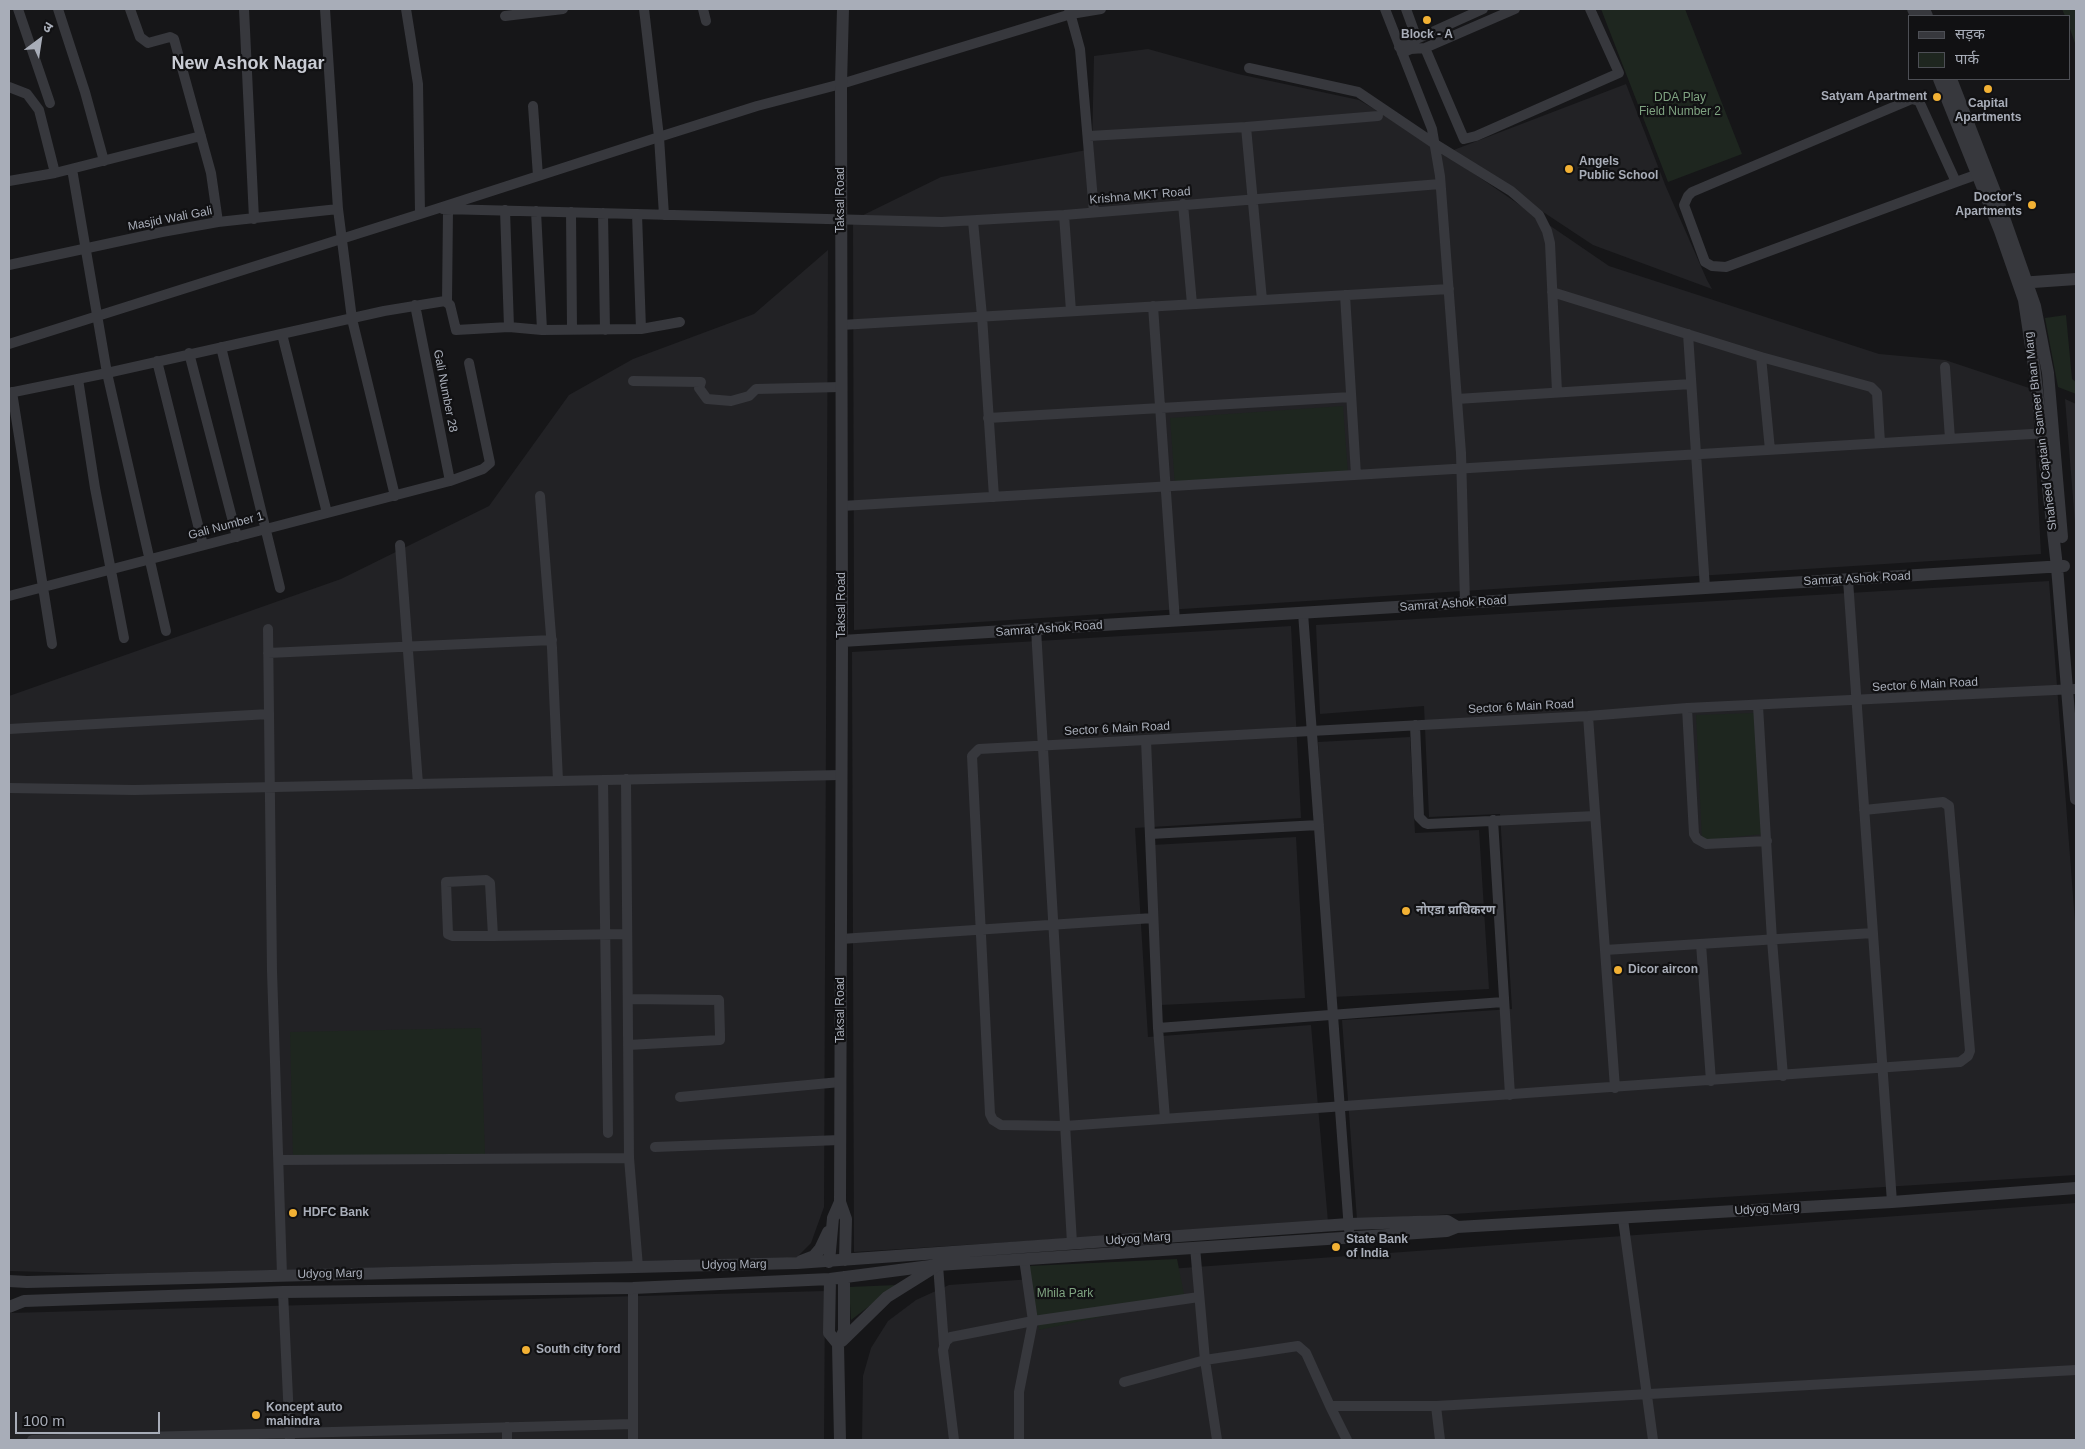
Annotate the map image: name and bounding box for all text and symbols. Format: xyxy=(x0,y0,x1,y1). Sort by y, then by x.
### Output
marker: Block - A xyxy=(1421,14,1433,26)
north arrow xyxy=(15,15,65,65)
legend xyxy=(1908,15,2070,80)
text: उ xyxy=(40,18,55,36)
text: सड़क xyxy=(1955,25,1985,42)
place label: Block - A xyxy=(1401,28,1453,42)
text: पार्क xyxy=(1955,50,1979,67)
district label: New Ashok Nagar xyxy=(171,53,325,75)
marker: Capital Apartments xyxy=(1982,83,1994,95)
place label: Satyam Apartment xyxy=(1821,90,1927,104)
park label: DDA Play Field Number 2 xyxy=(1639,91,1721,119)
marker: Satyam Apartment xyxy=(1931,91,1943,103)
place label: Capital Apartments xyxy=(1955,97,2021,125)
place label: Angels Public School xyxy=(1579,155,1658,183)
marker: Angels Public School xyxy=(1563,163,1575,175)
street label: Taksal Road xyxy=(834,167,848,233)
street label: Krishna MKT Road xyxy=(1089,184,1191,208)
place label: Doctor's Apartments xyxy=(1955,191,2022,219)
marker: Doctor's Apartments xyxy=(2026,199,2038,211)
street label: Masjid Wali Gali xyxy=(127,204,213,234)
street label: Shaheed Captain Sameer Bhan Marg xyxy=(2022,331,2060,531)
street label: Gali Number 28 xyxy=(430,348,460,434)
street label: Gali Number 1 xyxy=(187,509,265,543)
street label: Samrat Ashok Road xyxy=(1803,569,1911,589)
street label: Taksal Road xyxy=(835,572,849,638)
street label: Samrat Ashok Road xyxy=(1399,593,1507,615)
street label: Samrat Ashok Road xyxy=(995,618,1103,640)
street label: Sector 6 Main Road xyxy=(1872,675,1978,695)
street label: Sector 6 Main Road xyxy=(1468,697,1574,717)
street label: Sector 6 Main Road xyxy=(1064,719,1170,739)
place label: नोएडा प्राधिकरण xyxy=(1416,904,1495,918)
marker: नोएडा प्राधिकरण xyxy=(1400,905,1412,917)
place label: Dicor aircon xyxy=(1628,963,1698,977)
marker: Dicor aircon xyxy=(1612,964,1624,976)
street label: Taksal Road xyxy=(834,977,848,1043)
street label: Udyog Marg xyxy=(1734,1200,1800,1218)
place label: HDFC Bank xyxy=(303,1206,369,1220)
marker: HDFC Bank xyxy=(287,1207,299,1219)
street label: Udyog Marg xyxy=(1105,1230,1171,1248)
place label: State Bank of India xyxy=(1346,1233,1408,1261)
marker: State Bank of India xyxy=(1330,1241,1342,1253)
street label: Udyog Marg xyxy=(701,1257,767,1273)
street label: Udyog Marg xyxy=(297,1266,363,1282)
park label: Mhila Park xyxy=(1037,1287,1093,1301)
place label: South city ford xyxy=(536,1343,621,1357)
marker: South city ford xyxy=(520,1344,532,1356)
place label: Koncept auto mahindra xyxy=(266,1401,343,1429)
scale bar xyxy=(18,1402,162,1434)
marker: Koncept auto mahindra xyxy=(250,1409,262,1421)
text: 100 m xyxy=(23,1412,65,1429)

